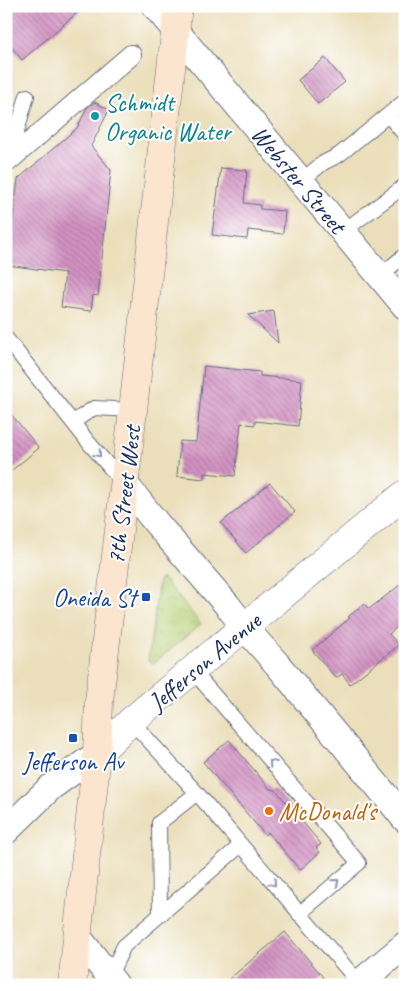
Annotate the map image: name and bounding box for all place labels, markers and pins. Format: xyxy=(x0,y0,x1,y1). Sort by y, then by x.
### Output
place label: Schmidt Organic Water xyxy=(105,87,233,148)
marker: Schmidt Organic Water xyxy=(89,110,101,122)
place label: Oneida St xyxy=(53,582,140,614)
marker: Oneida St xyxy=(140,591,152,603)
marker: Jefferson Av xyxy=(67,732,79,744)
place label: Jefferson Av xyxy=(22,746,126,778)
place label: McDonald's xyxy=(279,796,378,828)
marker: McDonald's xyxy=(263,805,275,817)

